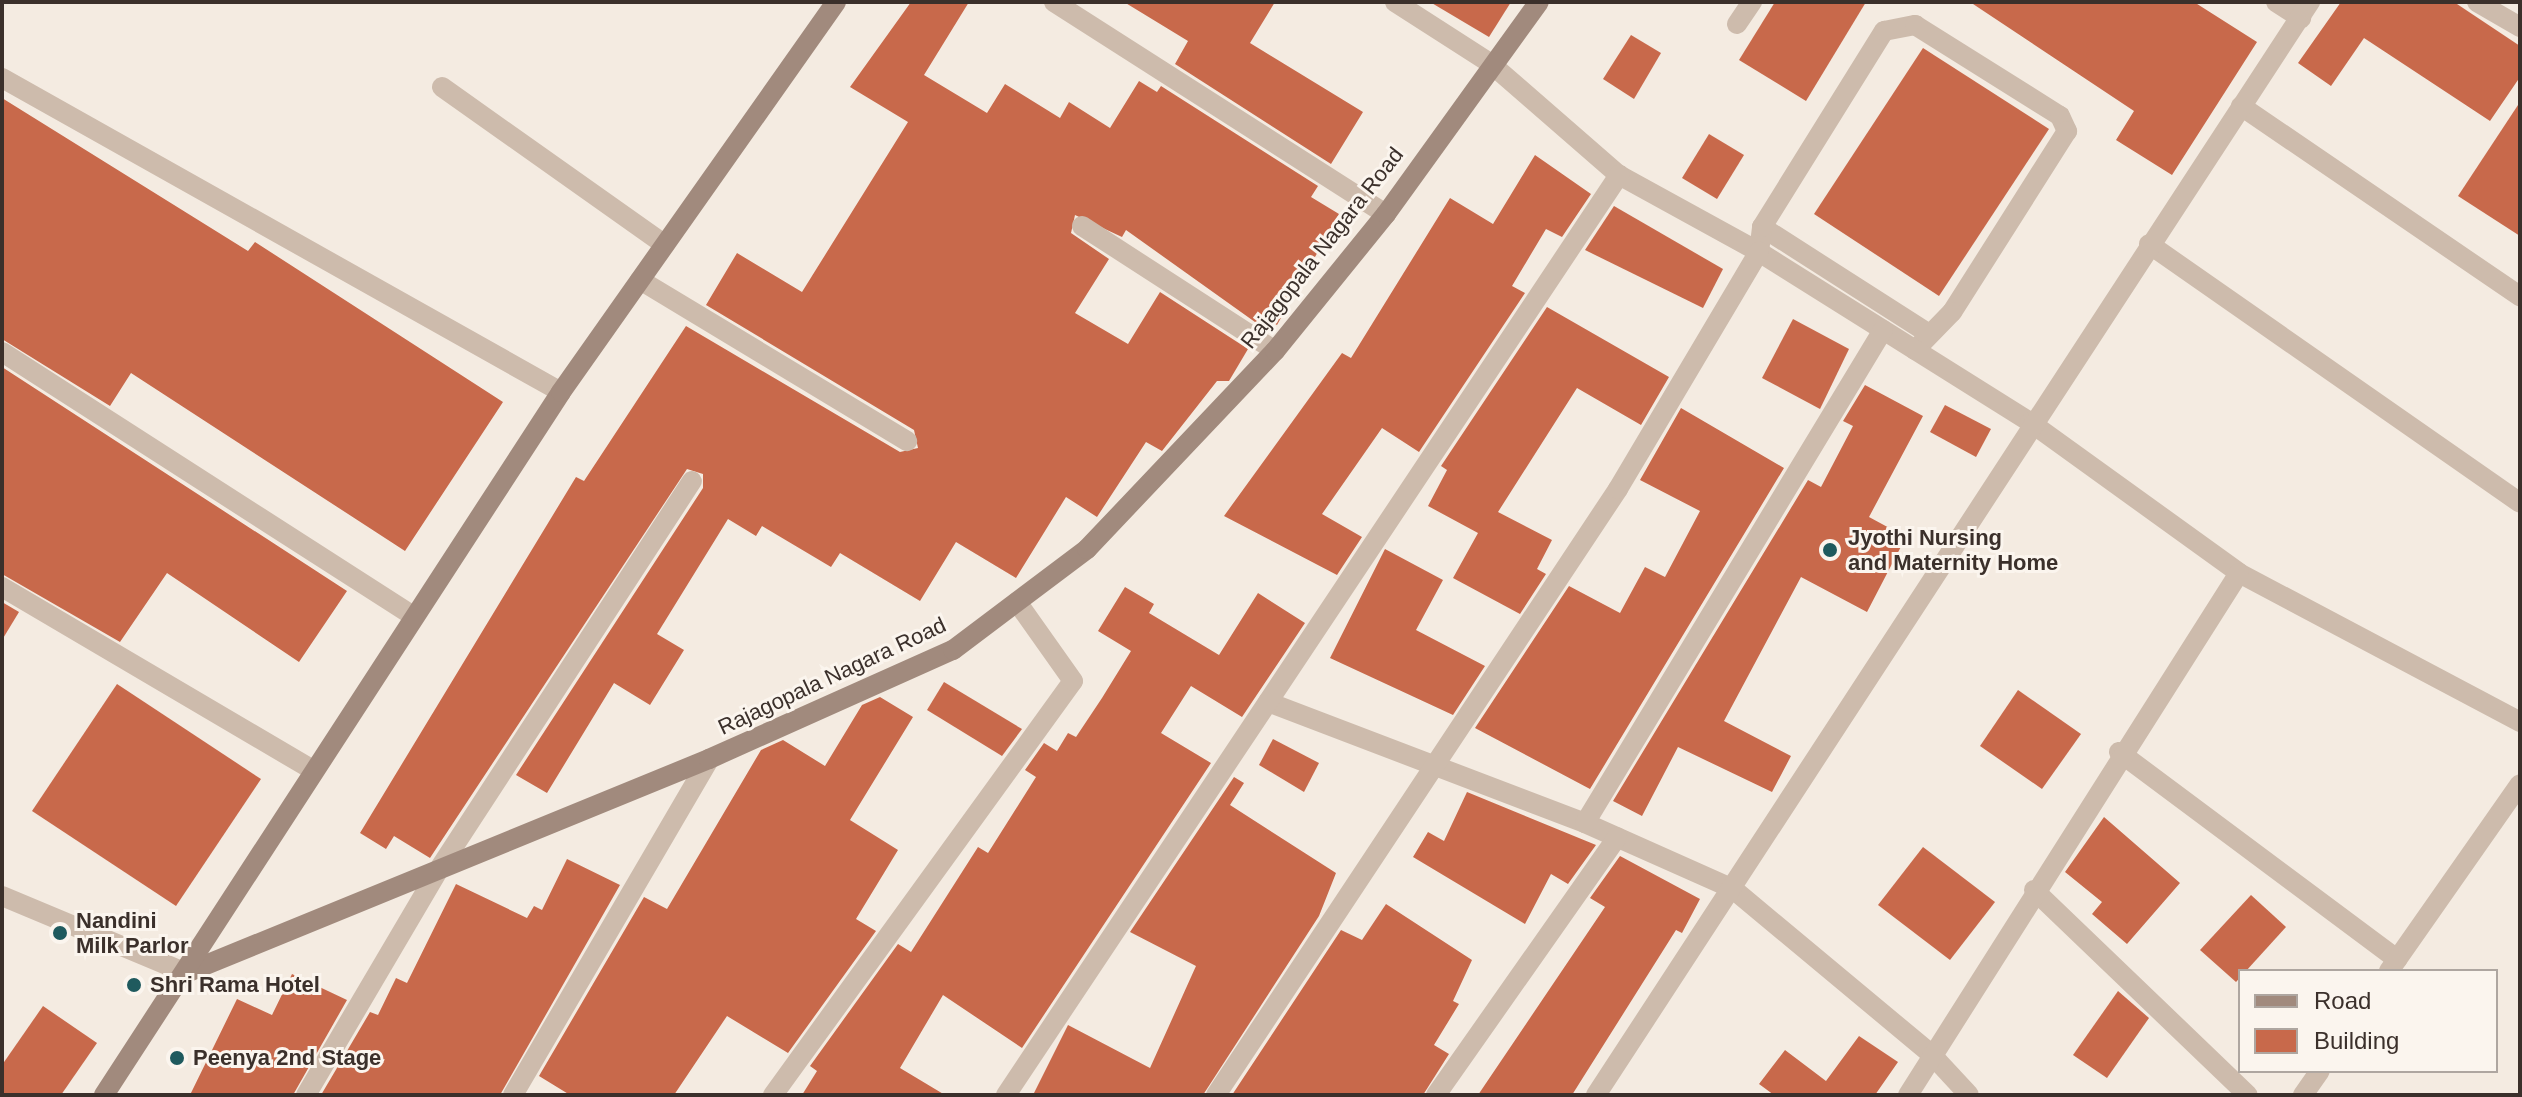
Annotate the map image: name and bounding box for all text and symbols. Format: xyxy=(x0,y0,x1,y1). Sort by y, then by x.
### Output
street label: Rajagopala Nagara Road xyxy=(1235,142,1409,354)
place label: Jyothi Nursing and Maternity Home xyxy=(1848,524,2058,576)
marker: Jyothi Nursing and Maternity Home xyxy=(1819,539,1841,561)
street label: Rajagopala Nagara Road xyxy=(714,612,950,740)
place label: Nandini Milk Parlor xyxy=(76,907,188,958)
marker: Nandini Milk Parlor xyxy=(51,924,69,942)
legend xyxy=(2238,969,2498,1073)
place label: Shri Rama Hotel xyxy=(150,972,320,998)
marker: Shri Rama Hotel xyxy=(125,976,143,994)
text: Road xyxy=(2314,987,2371,1014)
text: Building xyxy=(2314,1027,2399,1054)
place label: Peenya 2nd Stage xyxy=(193,1045,381,1071)
marker: Peenya 2nd Stage xyxy=(168,1049,186,1067)

